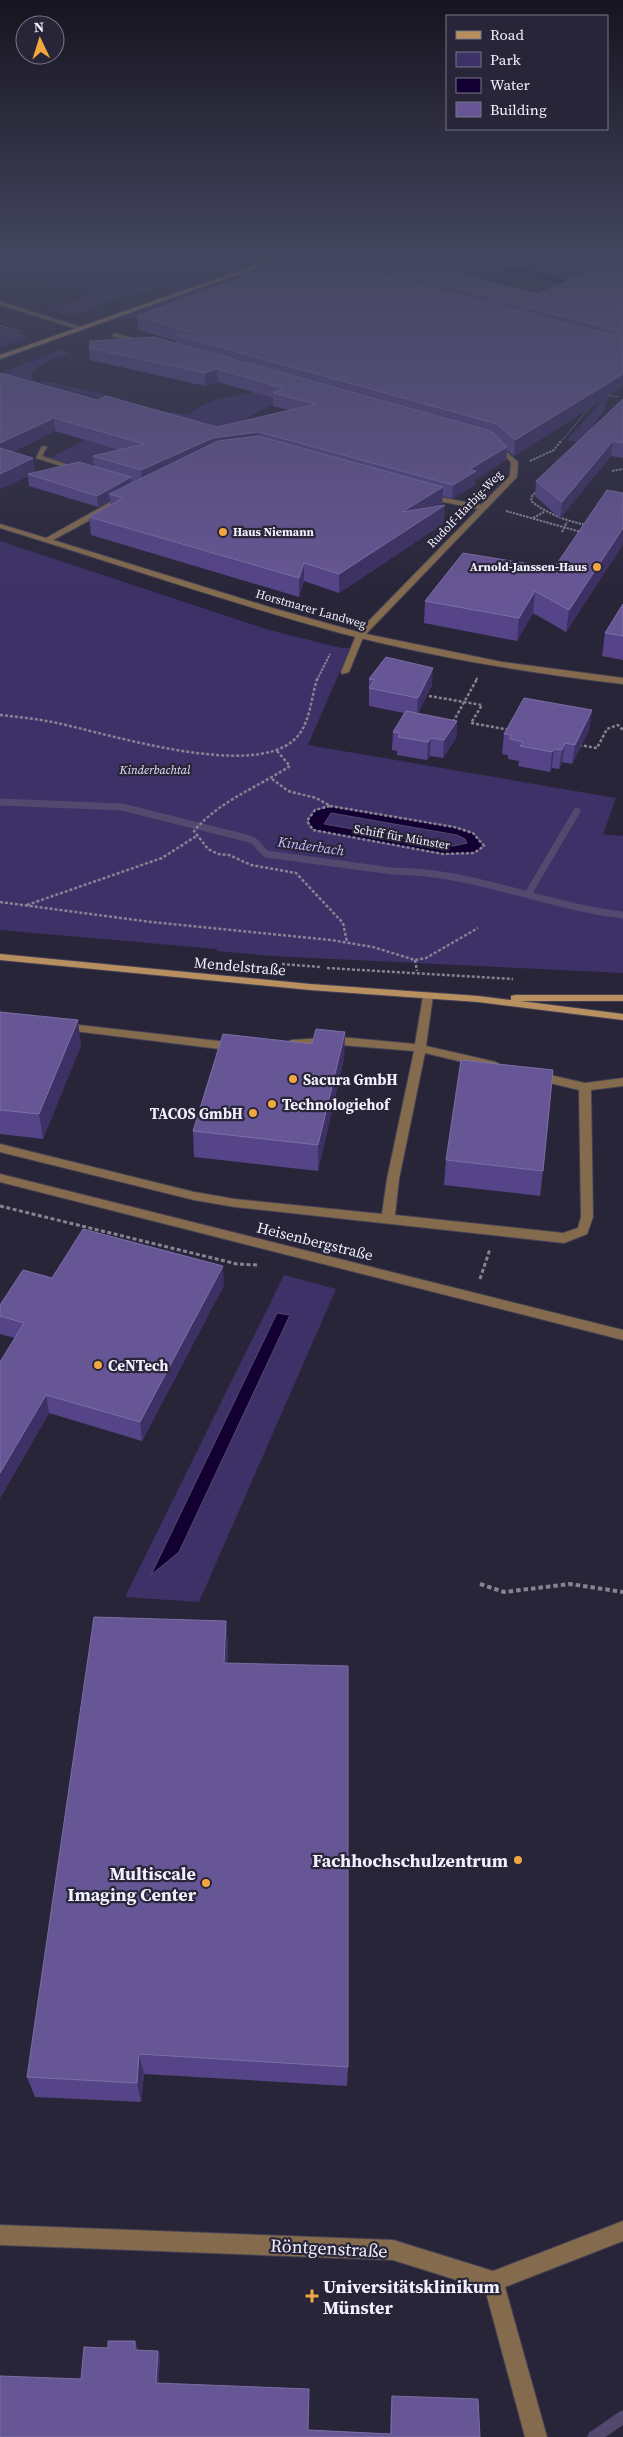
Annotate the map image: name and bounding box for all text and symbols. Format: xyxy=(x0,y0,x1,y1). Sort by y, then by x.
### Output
north arrow xyxy=(15,15,65,65)
legend xyxy=(446,15,608,130)
text: N xyxy=(33,17,45,37)
text: Road xyxy=(490,24,524,45)
text: Park xyxy=(490,49,522,70)
text: Water xyxy=(490,74,531,95)
text: Building xyxy=(490,99,547,120)
street label: Rudolf-Harbig-Weg xyxy=(424,467,506,551)
place label: Haus Niemann xyxy=(233,524,315,540)
marker: Haus Niemann xyxy=(217,526,229,538)
place label: Arnold-Janssen-Haus xyxy=(470,559,588,575)
marker: Arnold-Janssen-Haus xyxy=(591,561,603,573)
street label: Horstmarer Landweg xyxy=(254,586,368,632)
park label: Kinderbachtal xyxy=(119,762,191,778)
street label: Schiff für Münster xyxy=(353,821,451,853)
water label: Kinderbach xyxy=(275,831,346,861)
street label: Mendelstraße xyxy=(193,952,287,981)
place label: Sacura GmbH xyxy=(303,1069,398,1090)
marker: Sacura GmbH xyxy=(287,1073,299,1085)
place label: Technologiehof xyxy=(282,1094,391,1115)
marker: Technologiehof xyxy=(266,1098,278,1110)
place label: TACOS GmbH xyxy=(150,1103,243,1124)
marker: TACOS GmbH xyxy=(247,1107,259,1119)
street label: Heisenbergstraße xyxy=(255,1216,376,1266)
place label: CeNTech xyxy=(108,1355,169,1376)
marker: CeNTech xyxy=(92,1359,104,1371)
place label: Fachhochschulzentrum xyxy=(312,1848,508,1873)
marker: Fachhochschulzentrum xyxy=(512,1854,524,1866)
place label: Multiscale Imaging Center xyxy=(68,1861,197,1907)
marker: Multiscale Imaging Center xyxy=(200,1877,212,1889)
street label: Röntgenstraße xyxy=(270,2232,388,2264)
place label: Universitätsklinikum Münster xyxy=(323,2274,500,2320)
marker: Universitätsklinikum Münster xyxy=(305,2289,319,2303)

